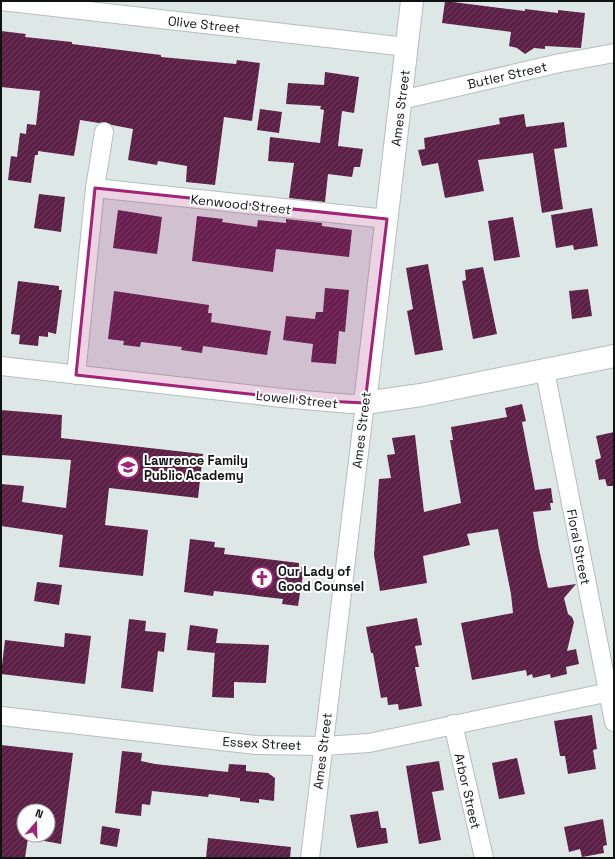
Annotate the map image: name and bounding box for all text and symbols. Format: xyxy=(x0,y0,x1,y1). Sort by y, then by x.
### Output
street label: Olive Street xyxy=(167,12,241,37)
street label: Butler Street xyxy=(466,58,549,93)
street label: Ames Street xyxy=(387,69,414,147)
street label: Kenwood Street xyxy=(190,191,292,218)
street label: Lowell Street xyxy=(255,387,339,412)
street label: Ames Street xyxy=(348,391,375,469)
place label: Lawrence Family Public Academy xyxy=(144,452,248,484)
school or university icon: Lawrence Family Public Academy xyxy=(115,454,141,480)
street label: Floral Street xyxy=(563,508,594,586)
place label: Our Lady of Good Counsel xyxy=(278,563,364,595)
church icon: Our Lady of Good Counsel xyxy=(249,565,275,591)
street label: Ames Street xyxy=(309,712,336,790)
street label: Essex Street xyxy=(222,733,302,754)
street label: Arbor Street xyxy=(451,751,485,831)
north arrow xyxy=(16,803,56,843)
text: N xyxy=(34,806,45,821)

